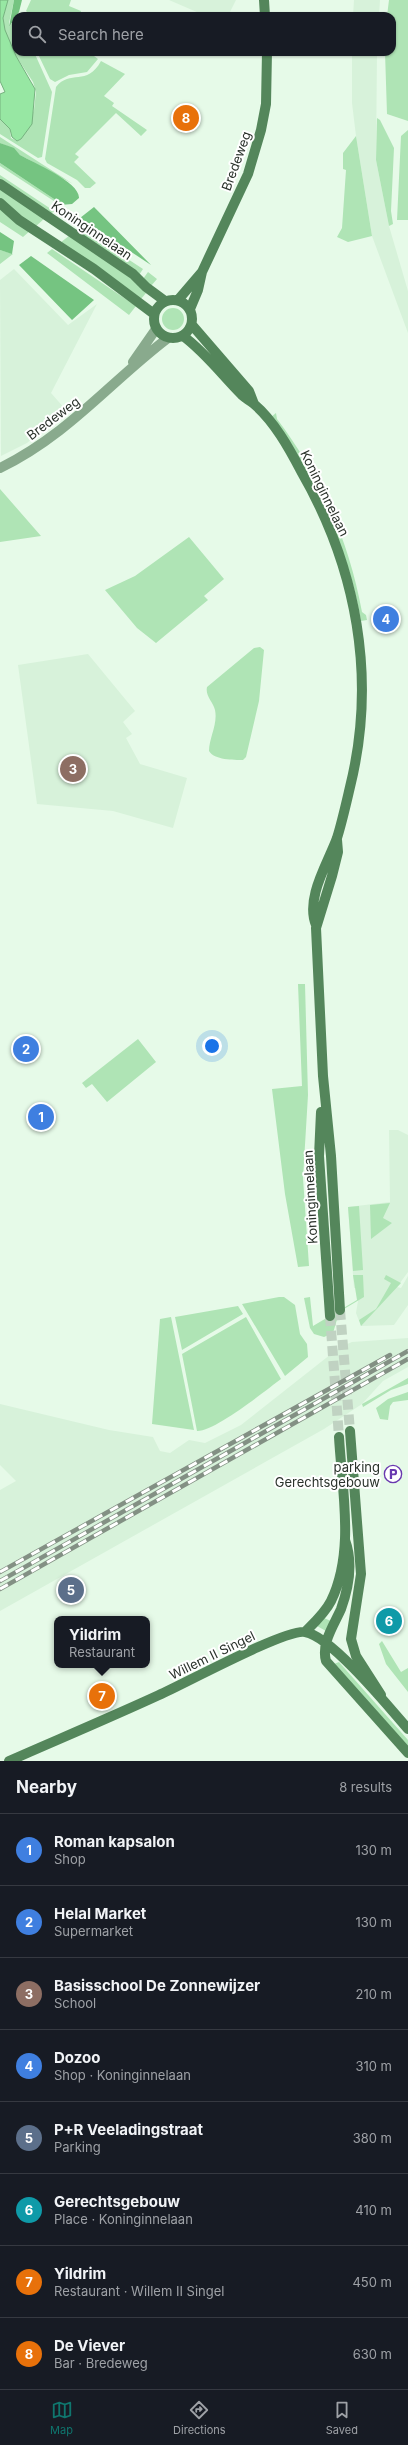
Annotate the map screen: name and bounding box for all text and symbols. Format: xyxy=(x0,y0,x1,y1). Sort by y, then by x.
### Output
search box xyxy=(12,12,396,56)
icon: search xyxy=(26,23,48,45)
text: Search here xyxy=(58,25,144,44)
pin: 8 xyxy=(173,103,199,133)
street label: Bredeweg xyxy=(218,129,254,193)
street label: Koninginnelaan xyxy=(49,197,135,263)
street label: Bredeweg xyxy=(23,393,83,443)
street label: Koninginnelaan xyxy=(297,447,353,539)
pin: 4 xyxy=(373,604,399,634)
pin: 3 xyxy=(60,754,86,784)
pin: 2 xyxy=(13,1034,39,1064)
your location xyxy=(202,1036,222,1056)
pin: 1 xyxy=(28,1102,54,1132)
street label: Koninginnelaan xyxy=(300,1150,320,1244)
place label: parking Gerechtsgebouw xyxy=(275,1459,380,1490)
parking icon: parking Gerechtsgebouw xyxy=(383,1464,403,1484)
pin: 5 xyxy=(58,1575,84,1605)
pin: 6 xyxy=(376,1606,402,1636)
popup xyxy=(54,1616,150,1668)
text: Yildrim xyxy=(69,1625,121,1644)
street label: Willem II Singel xyxy=(167,1627,257,1683)
text: Restaurant xyxy=(69,1644,135,1660)
pin: 7 xyxy=(89,1681,115,1711)
text: Nearby xyxy=(16,1777,77,1797)
text: 8 results xyxy=(339,1779,392,1795)
text: Roman kapsalon xyxy=(54,1832,175,1851)
text: 1 xyxy=(26,1842,32,1858)
text: 130 m xyxy=(355,1842,392,1858)
text: Shop xyxy=(54,1851,86,1867)
text: Helal Market xyxy=(54,1904,146,1923)
text: 2 xyxy=(25,1914,33,1930)
text: 130 m xyxy=(355,1914,392,1930)
text: Supermarket xyxy=(54,1923,133,1939)
text: Basisschool De Zonnewijzer xyxy=(54,1976,260,1995)
text: 3 xyxy=(25,1986,33,2002)
text: 210 m xyxy=(356,1986,392,2002)
text: School xyxy=(54,1995,96,2011)
text: Dozoo xyxy=(54,2048,100,2067)
text: 4 xyxy=(25,2058,33,2074)
text: 310 m xyxy=(355,2058,392,2074)
text: Shop · Koninginnelaan xyxy=(54,2067,191,2083)
text: P+R Veeladingstraat xyxy=(54,2120,203,2139)
text: 5 xyxy=(25,2130,33,2146)
text: 380 m xyxy=(353,2130,392,2146)
text: Parking xyxy=(54,2139,101,2155)
text: Gerechtsgebouw xyxy=(54,2192,180,2211)
text: 6 xyxy=(25,2202,33,2218)
text: 410 m xyxy=(355,2202,392,2218)
text: Place · Koninginnelaan xyxy=(54,2211,193,2227)
text: Yildrim xyxy=(54,2264,106,2283)
text: 7 xyxy=(25,2274,33,2290)
text: 450 m xyxy=(352,2274,392,2290)
text: Restaurant · Willem II Singel xyxy=(54,2283,225,2299)
text: De Viever xyxy=(54,2336,125,2355)
text: 8 xyxy=(25,2346,33,2362)
text: 630 m xyxy=(353,2346,392,2362)
text: Bar · Bredeweg xyxy=(54,2355,148,2371)
tab: Map xyxy=(50,2399,73,2437)
tab: Directions xyxy=(173,2399,226,2437)
tab: Saved xyxy=(326,2399,358,2437)

